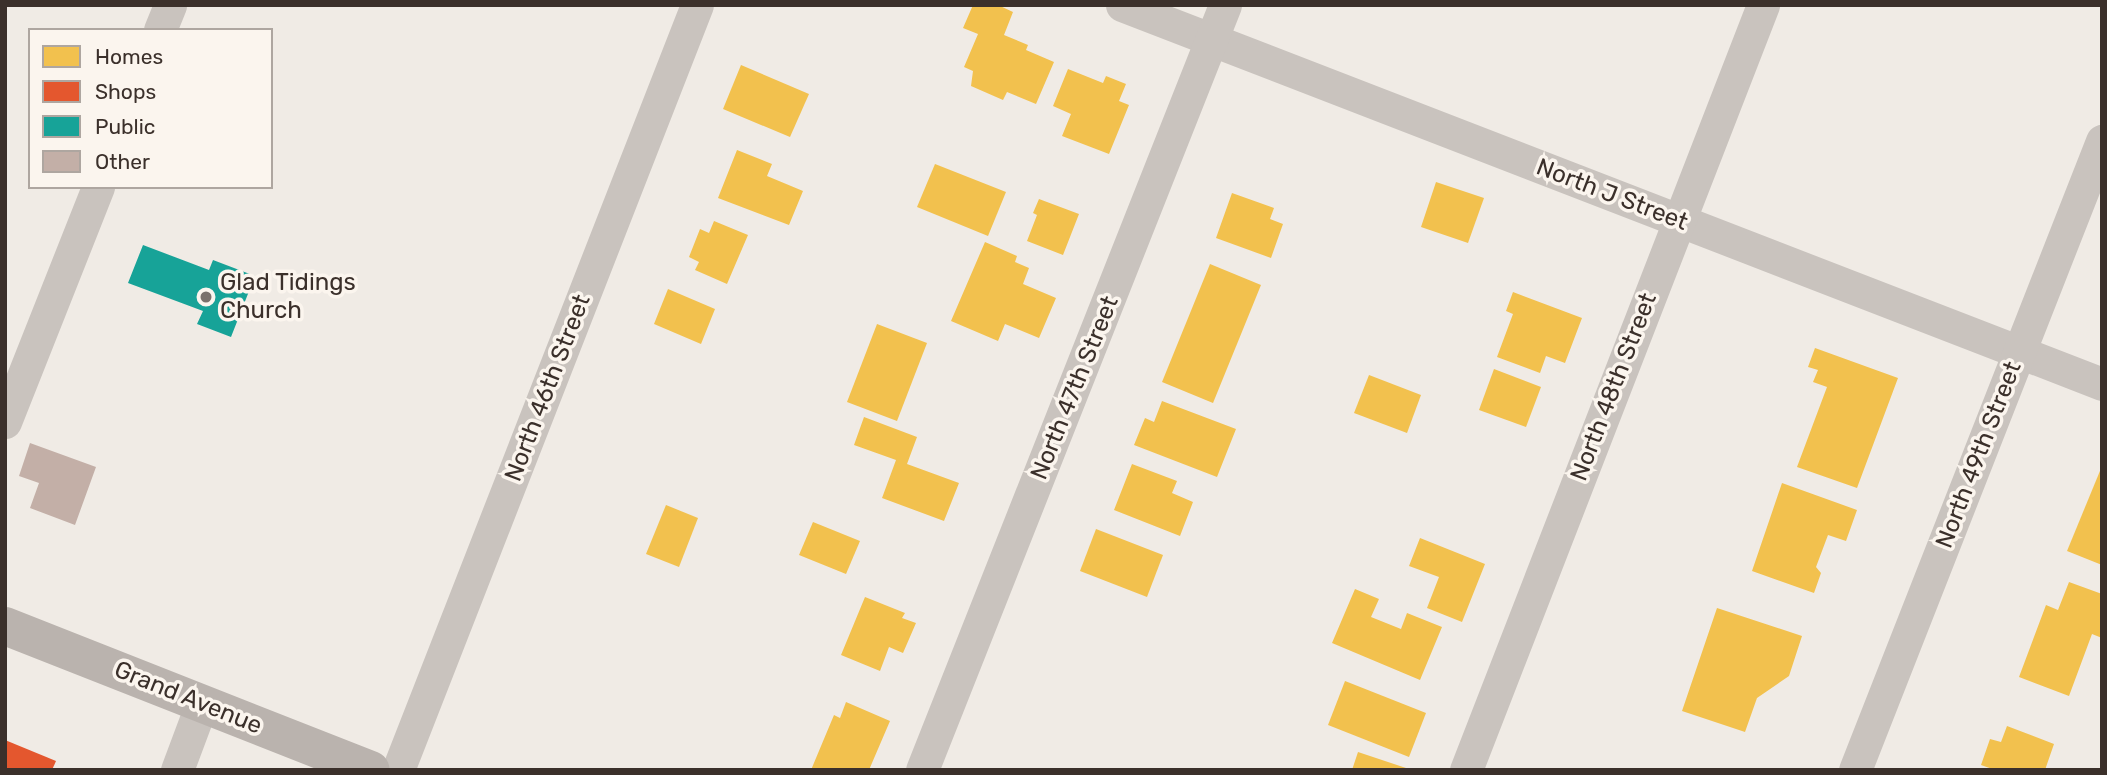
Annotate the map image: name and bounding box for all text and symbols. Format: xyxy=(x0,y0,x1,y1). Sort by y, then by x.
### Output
legend xyxy=(28,28,273,189)
text: Homes xyxy=(95,44,163,69)
text: Shops xyxy=(95,79,156,104)
text: Public xyxy=(95,114,155,139)
text: Other xyxy=(95,149,150,174)
street label: North J Street xyxy=(1532,153,1692,237)
place label: Glad Tidings Church xyxy=(220,269,356,325)
marker: Glad Tidings Church xyxy=(198,289,214,305)
street label: North 48th Street xyxy=(1565,289,1663,485)
street label: North 46th Street xyxy=(499,290,597,486)
street label: North 47th Street xyxy=(1025,292,1125,484)
street label: North 49th Street xyxy=(1930,358,2028,552)
street label: Grand Avenue xyxy=(110,655,266,741)

